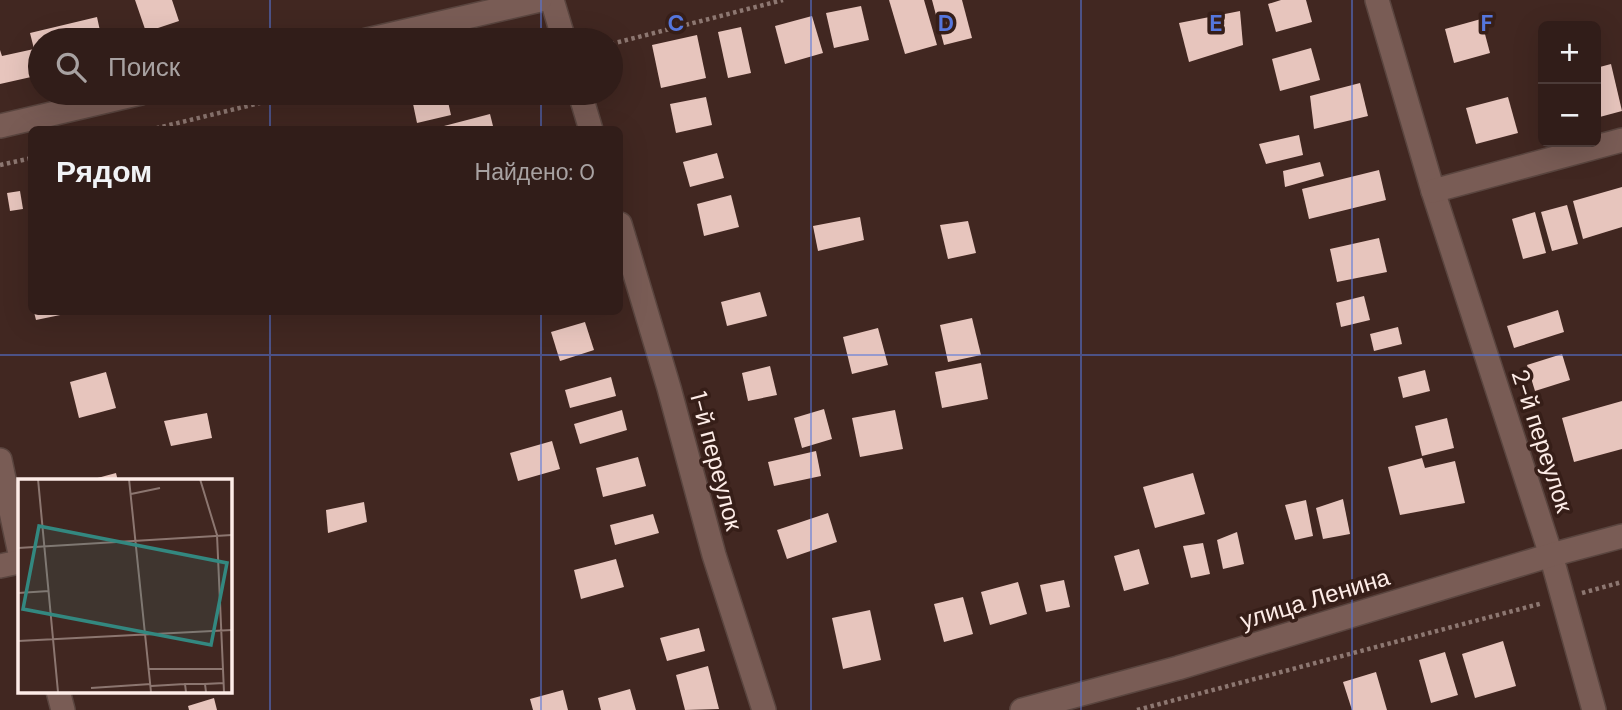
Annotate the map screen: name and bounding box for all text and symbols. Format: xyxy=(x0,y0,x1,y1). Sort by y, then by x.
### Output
text: C xyxy=(668,8,684,38)
text: D xyxy=(938,8,954,38)
text: E xyxy=(1209,8,1223,38)
text: F xyxy=(1481,8,1494,38)
map controls xyxy=(1538,21,1601,147)
button: + xyxy=(1538,21,1601,84)
search box xyxy=(28,28,623,105)
icon: search xyxy=(52,48,90,86)
text: Поиск xyxy=(108,50,180,84)
button: − xyxy=(1538,84,1601,147)
text: Рядом xyxy=(56,152,152,191)
text: Найдено: 0 xyxy=(475,157,595,187)
street label: 2-й переулок xyxy=(1505,365,1580,517)
street label: 1-й переулок xyxy=(683,388,750,534)
inset map xyxy=(18,479,231,692)
street label: улица Ленина xyxy=(1236,561,1394,636)

